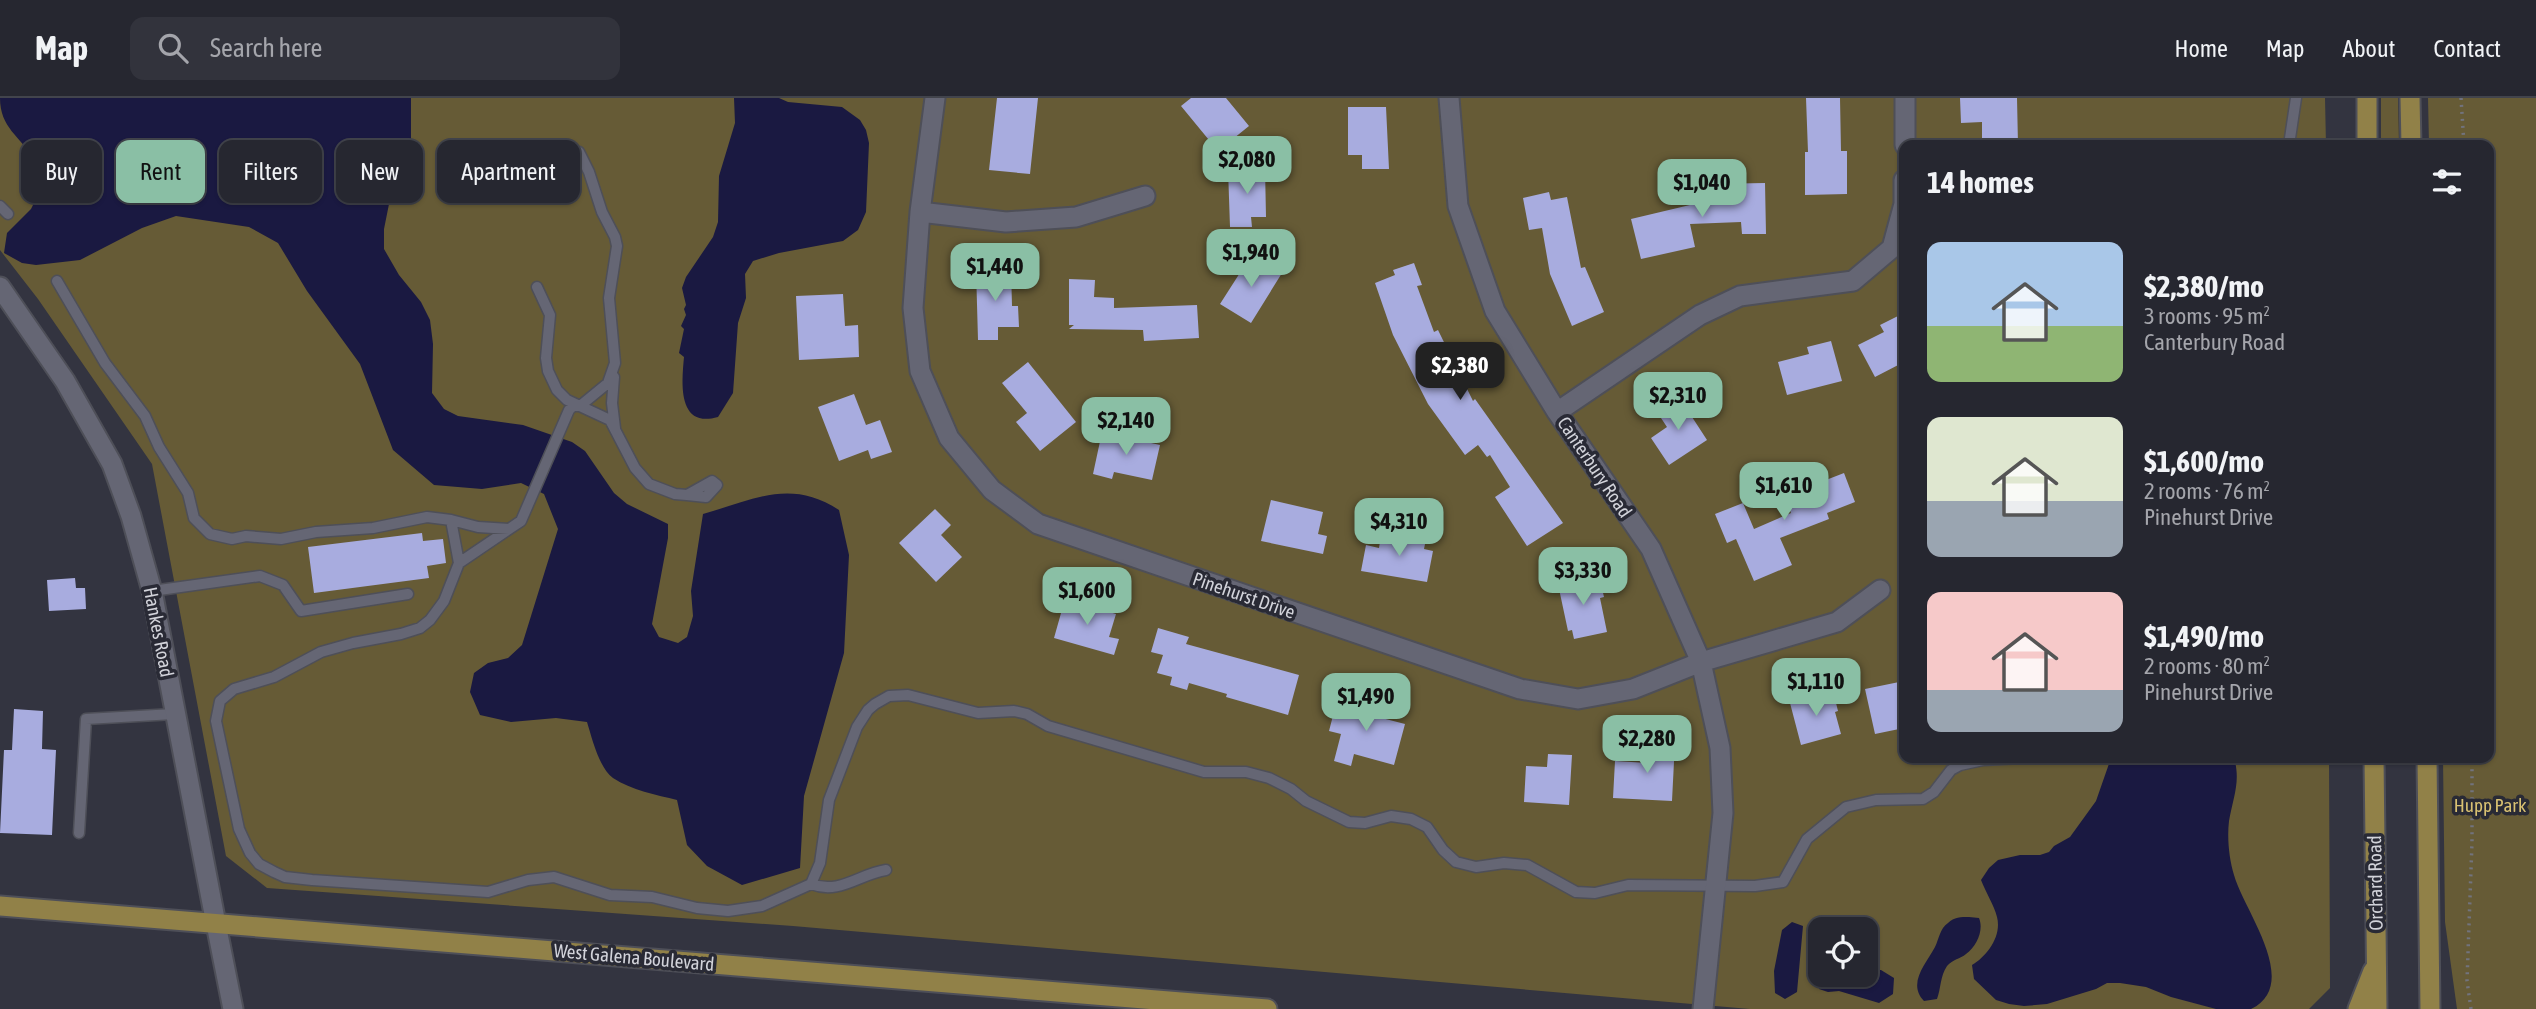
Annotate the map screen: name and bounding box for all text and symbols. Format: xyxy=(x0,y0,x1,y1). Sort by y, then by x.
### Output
search box xyxy=(130,17,620,80)
text: Map xyxy=(35,29,88,67)
icon: search xyxy=(154,29,192,67)
text: Search here xyxy=(210,33,322,63)
text: Home xyxy=(2174,35,2228,62)
text: Map xyxy=(2266,35,2304,62)
text: About xyxy=(2342,35,2395,62)
text: Contact xyxy=(2433,35,2501,62)
pin: $2,080 xyxy=(1190,136,1304,196)
chip: Buy xyxy=(21,140,102,203)
chip: Rent xyxy=(116,140,205,203)
chip: Filters xyxy=(219,140,322,203)
chip: New xyxy=(336,140,423,203)
chip: Apartment xyxy=(437,140,580,203)
text: $2,080 xyxy=(1219,146,1276,172)
pin: $1,040 xyxy=(1645,159,1759,219)
icon: filters xyxy=(2428,163,2466,201)
text: 14 homes xyxy=(1927,165,2034,199)
text: $1,040 xyxy=(1674,169,1731,195)
pin: $1,940 xyxy=(1194,230,1308,289)
text: $1,940 xyxy=(1223,239,1280,265)
pin: $1,440 xyxy=(938,244,1052,303)
text: $1,440 xyxy=(967,253,1024,279)
text: $2,380/mo xyxy=(2144,269,2264,303)
icon: home xyxy=(1983,270,2067,354)
text: 3 rooms · 95 m² xyxy=(2144,303,2270,329)
text: Canterbury Road xyxy=(2144,329,2285,355)
pin: $2,380 xyxy=(1403,342,1517,402)
text: $2,380 xyxy=(1432,352,1489,378)
pin: $2,310 xyxy=(1621,372,1735,432)
text: $2,310 xyxy=(1650,382,1707,408)
pin: $2,140 xyxy=(1069,398,1183,457)
text: $2,140 xyxy=(1098,407,1155,433)
street label: Canterbury Road xyxy=(1553,413,1637,521)
text: $1,600/mo xyxy=(2144,444,2264,478)
icon: home xyxy=(1983,445,2067,529)
pin: $1,610 xyxy=(1727,462,1841,522)
text: $1,610 xyxy=(1756,472,1813,498)
text: 2 rooms · 76 m² xyxy=(2144,478,2270,504)
pin: $4,310 xyxy=(1342,498,1456,558)
text: Pinehurst Drive xyxy=(2144,504,2273,530)
text: $4,310 xyxy=(1371,508,1428,534)
pin: $3,330 xyxy=(1526,547,1640,607)
text: $3,330 xyxy=(1555,557,1612,583)
street label: Pinehurst Drive xyxy=(1190,567,1298,623)
pin: $1,600 xyxy=(1030,568,1144,627)
text: $1,600 xyxy=(1059,577,1116,603)
street label: Hankes Road xyxy=(139,585,179,679)
text: $1,490/mo xyxy=(2144,619,2264,653)
icon: home xyxy=(1983,620,2067,704)
text: 2 rooms · 80 m² xyxy=(2144,653,2270,679)
pin: $1,110 xyxy=(1759,658,1873,718)
text: $1,110 xyxy=(1788,668,1845,694)
pin: $1,490 xyxy=(1309,674,1423,733)
text: Pinehurst Drive xyxy=(2144,679,2273,705)
text: $1,490 xyxy=(1338,683,1395,709)
pin: $2,280 xyxy=(1590,716,1704,775)
text: $2,280 xyxy=(1619,725,1676,751)
park label: Hupp Park xyxy=(2454,794,2527,816)
street label: Orchard Road xyxy=(2363,835,2387,931)
map controls xyxy=(1808,917,1878,987)
button: locate xyxy=(1808,917,1878,987)
street label: West Galena Boulevard xyxy=(553,939,715,975)

